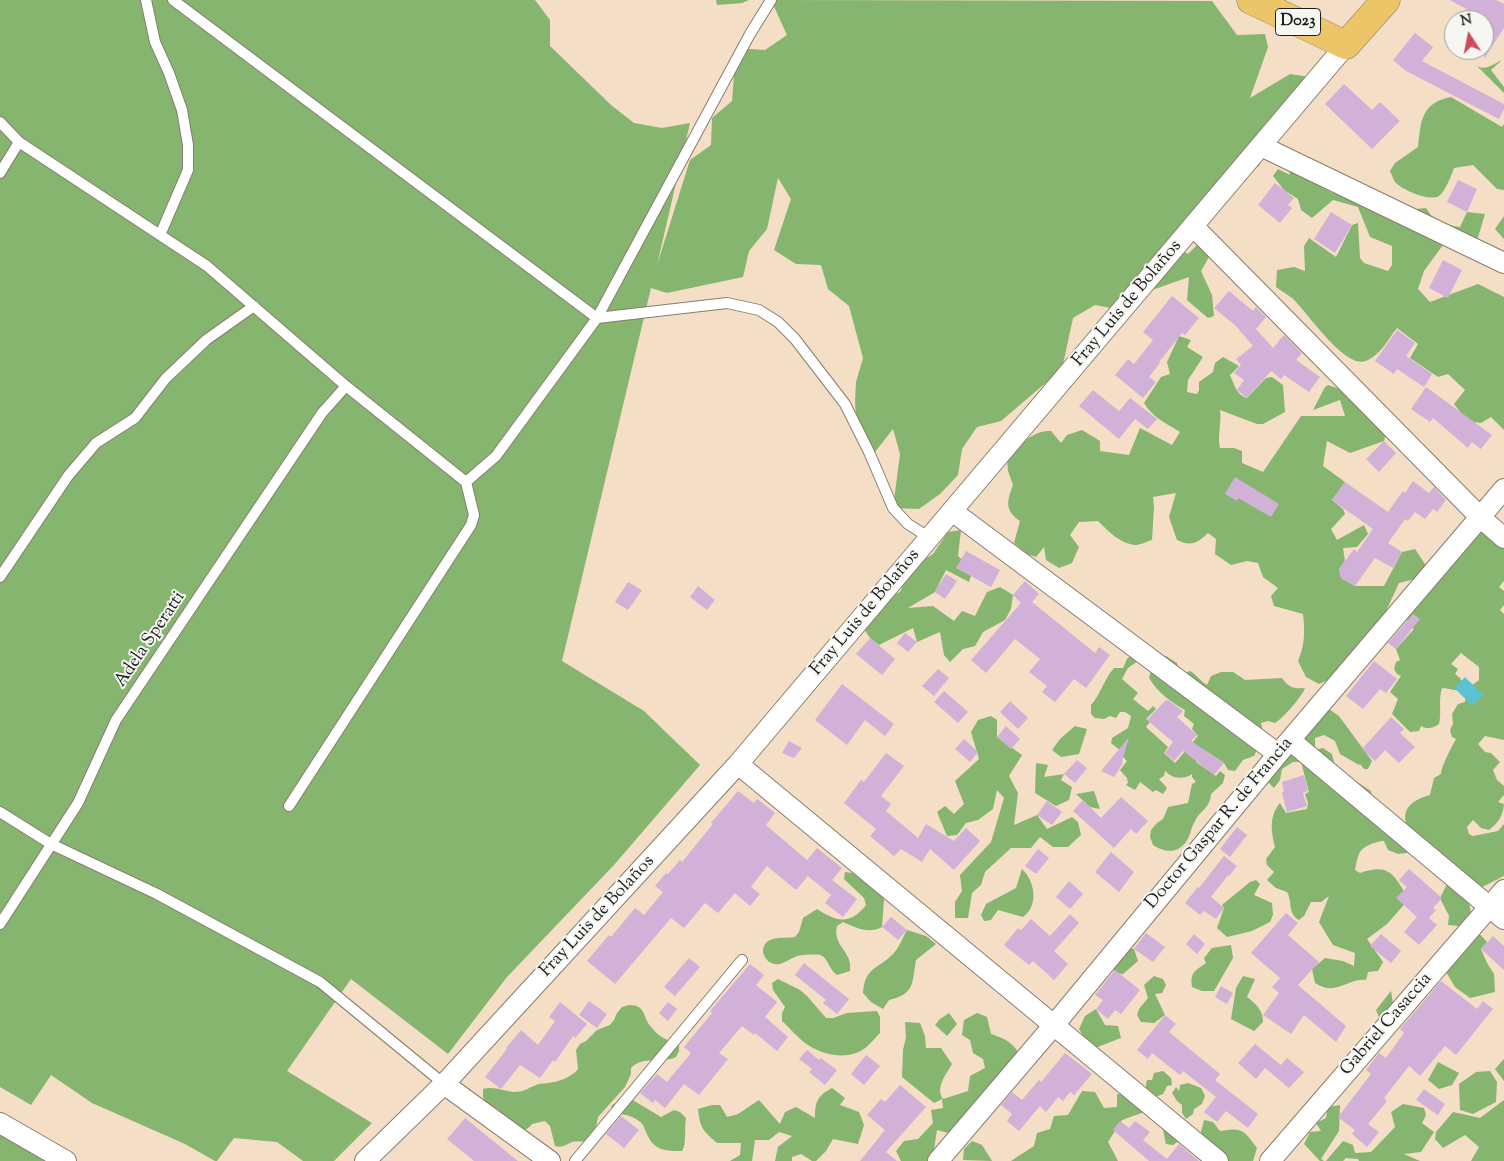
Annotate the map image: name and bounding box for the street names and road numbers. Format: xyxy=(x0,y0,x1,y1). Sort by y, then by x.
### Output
road number: D023 xyxy=(1276,8,1320,36)
street label: Fray Luis de Bolaños xyxy=(1069,236,1187,372)
street label: Fray Luis de Bolaños xyxy=(807,545,925,681)
street label: Adela Speratti xyxy=(111,588,191,692)
street label: Doctor Gaspar R. de Francia xyxy=(1142,734,1298,914)
street label: Fray Luis de Bolaños xyxy=(536,852,660,982)
street label: Gabriel Casaccia xyxy=(1337,969,1437,1081)

